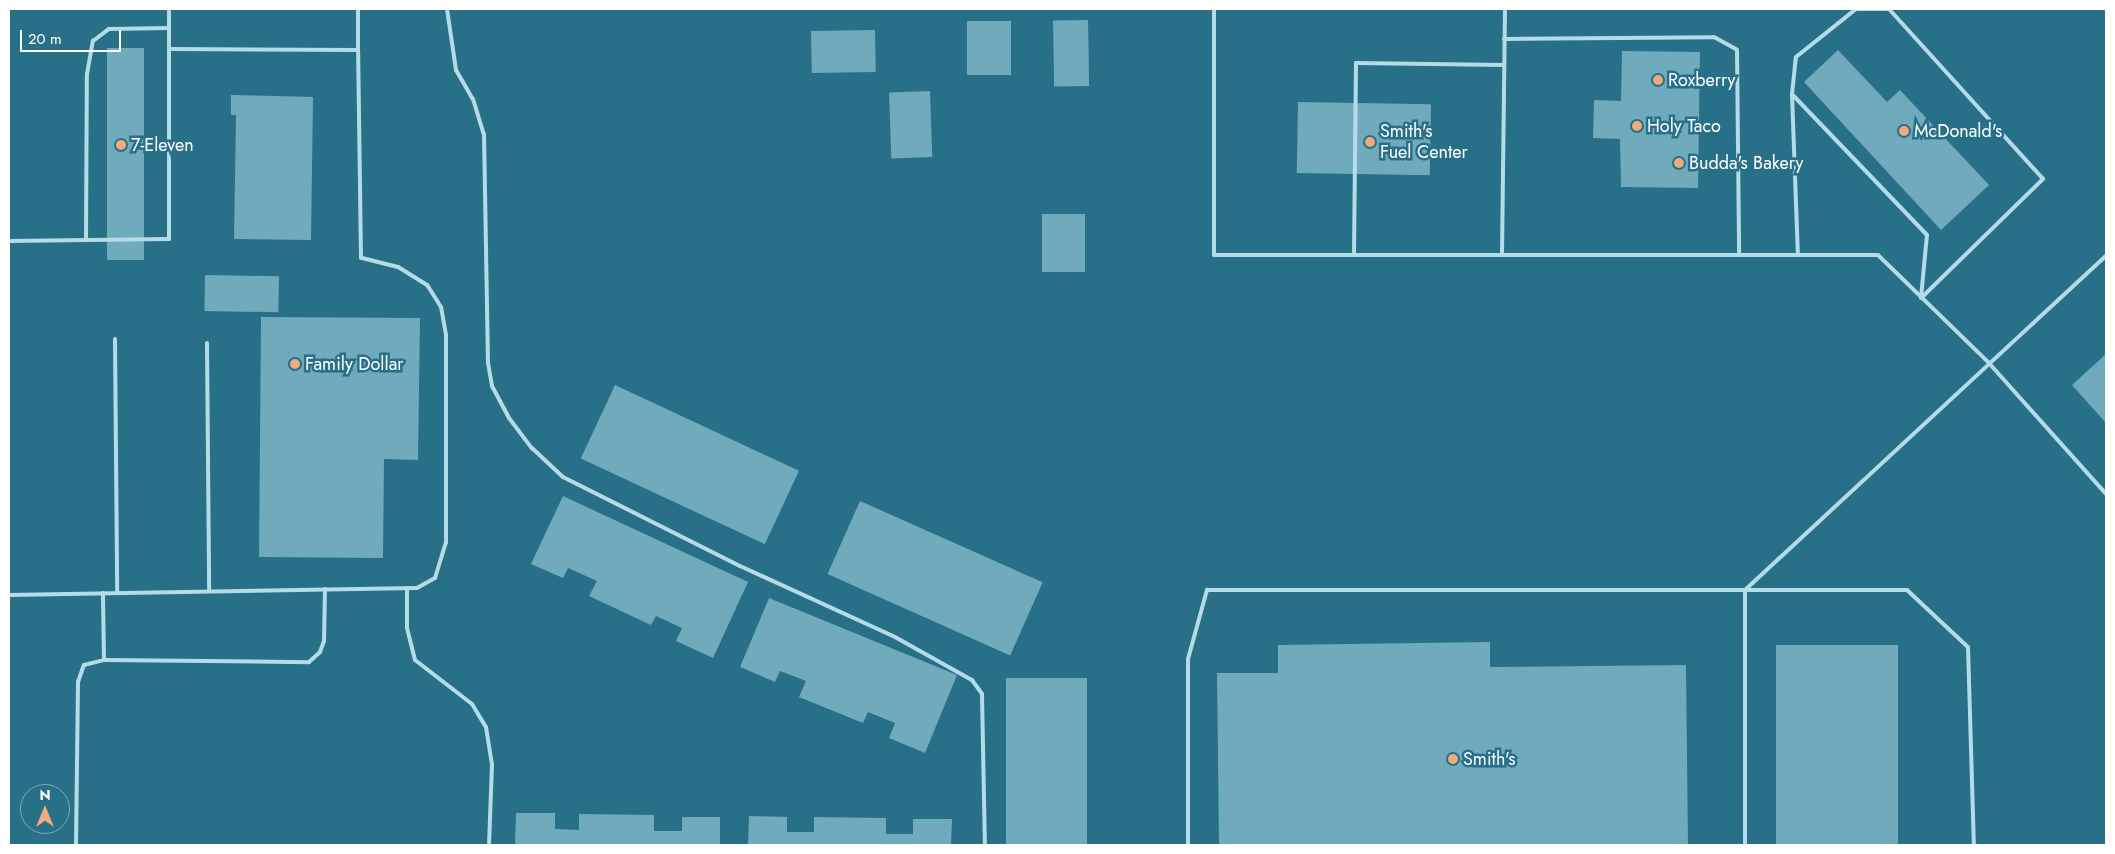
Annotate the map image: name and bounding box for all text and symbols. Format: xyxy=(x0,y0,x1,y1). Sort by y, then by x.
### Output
scale bar xyxy=(22,20,124,52)
text: 20 m xyxy=(28,28,62,50)
place label: Roxberry xyxy=(1668,69,1736,91)
marker: Roxberry xyxy=(1652,74,1664,86)
place label: Holy Taco xyxy=(1647,115,1721,137)
marker: Holy Taco xyxy=(1631,120,1643,132)
place label: McDonald's xyxy=(1914,120,2002,142)
place label: Smith's Fuel Center xyxy=(1380,121,1468,163)
marker: McDonald's xyxy=(1898,125,1910,137)
place label: 7-Eleven xyxy=(131,134,194,156)
marker: Smith's Fuel Center xyxy=(1364,136,1376,148)
marker: 7-Eleven xyxy=(115,139,127,151)
place label: Budda's Bakery xyxy=(1689,152,1803,174)
marker: Budda's Bakery xyxy=(1673,157,1685,169)
place label: Family Dollar xyxy=(305,353,403,375)
marker: Family Dollar xyxy=(289,358,301,370)
place label: Smith's xyxy=(1463,748,1515,770)
marker: Smith's xyxy=(1447,753,1459,765)
north arrow xyxy=(20,784,70,834)
text: N xyxy=(39,785,51,805)

